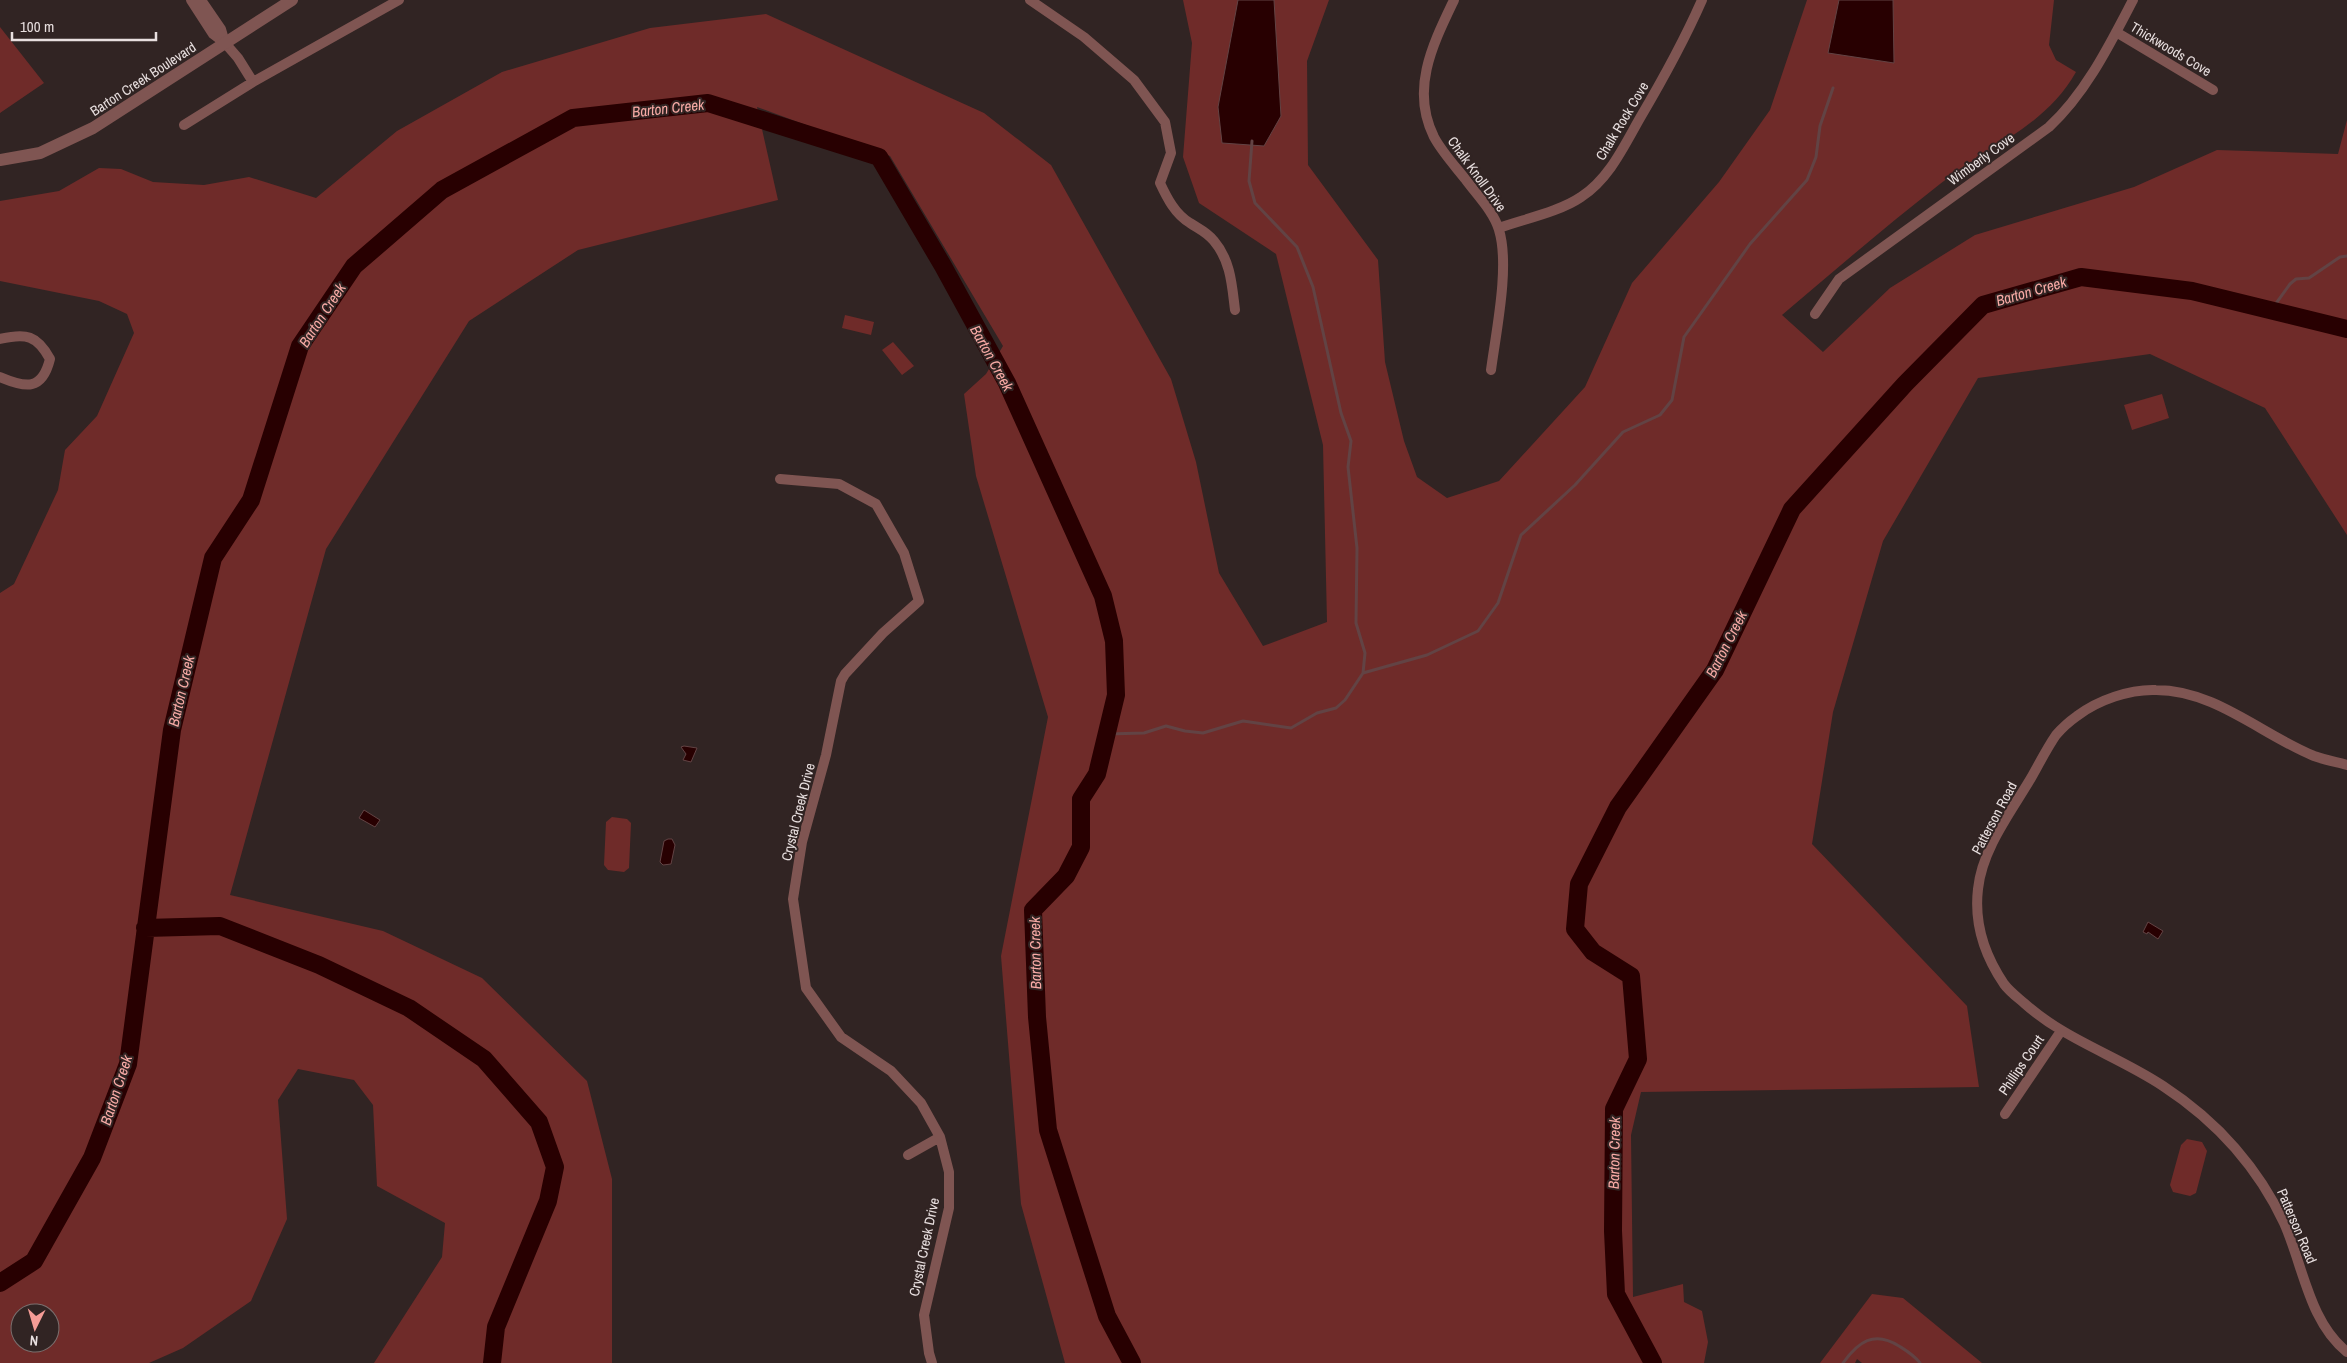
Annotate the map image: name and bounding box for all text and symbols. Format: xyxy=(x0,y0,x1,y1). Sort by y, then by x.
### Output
scale bar xyxy=(12,10,156,42)
text: 100 m xyxy=(20,16,54,37)
street label: Thickwoods Cove xyxy=(2127,18,2215,80)
street label: Barton Creek Boulevard xyxy=(87,38,199,120)
street label: Chalk Rock Cove xyxy=(1591,78,1653,164)
water label: Barton Creek xyxy=(631,94,706,122)
street label: Wimberly Cove xyxy=(1944,129,2018,189)
street label: Chalk Knoll Drive xyxy=(1444,133,1510,215)
water label: Barton Creek xyxy=(1993,271,2070,311)
water label: Barton Creek xyxy=(293,278,351,351)
water label: Barton Creek xyxy=(965,321,1019,396)
water label: Barton Creek xyxy=(1700,606,1752,681)
water label: Barton Creek xyxy=(163,653,200,729)
street label: Crystal Creek Drive xyxy=(777,761,819,863)
street label: Patterson Road xyxy=(1967,779,2021,857)
water label: Barton Creek xyxy=(1024,916,1046,989)
street label: Phillips Court xyxy=(1994,1031,2048,1099)
water label: Barton Creek xyxy=(95,1051,137,1128)
water label: Barton Creek xyxy=(1603,1116,1625,1189)
street label: Patterson Road xyxy=(2273,1186,2321,1266)
street label: Crystal Creek Drive xyxy=(905,1196,943,1298)
north arrow xyxy=(10,1303,60,1353)
text: N xyxy=(29,1332,39,1350)

